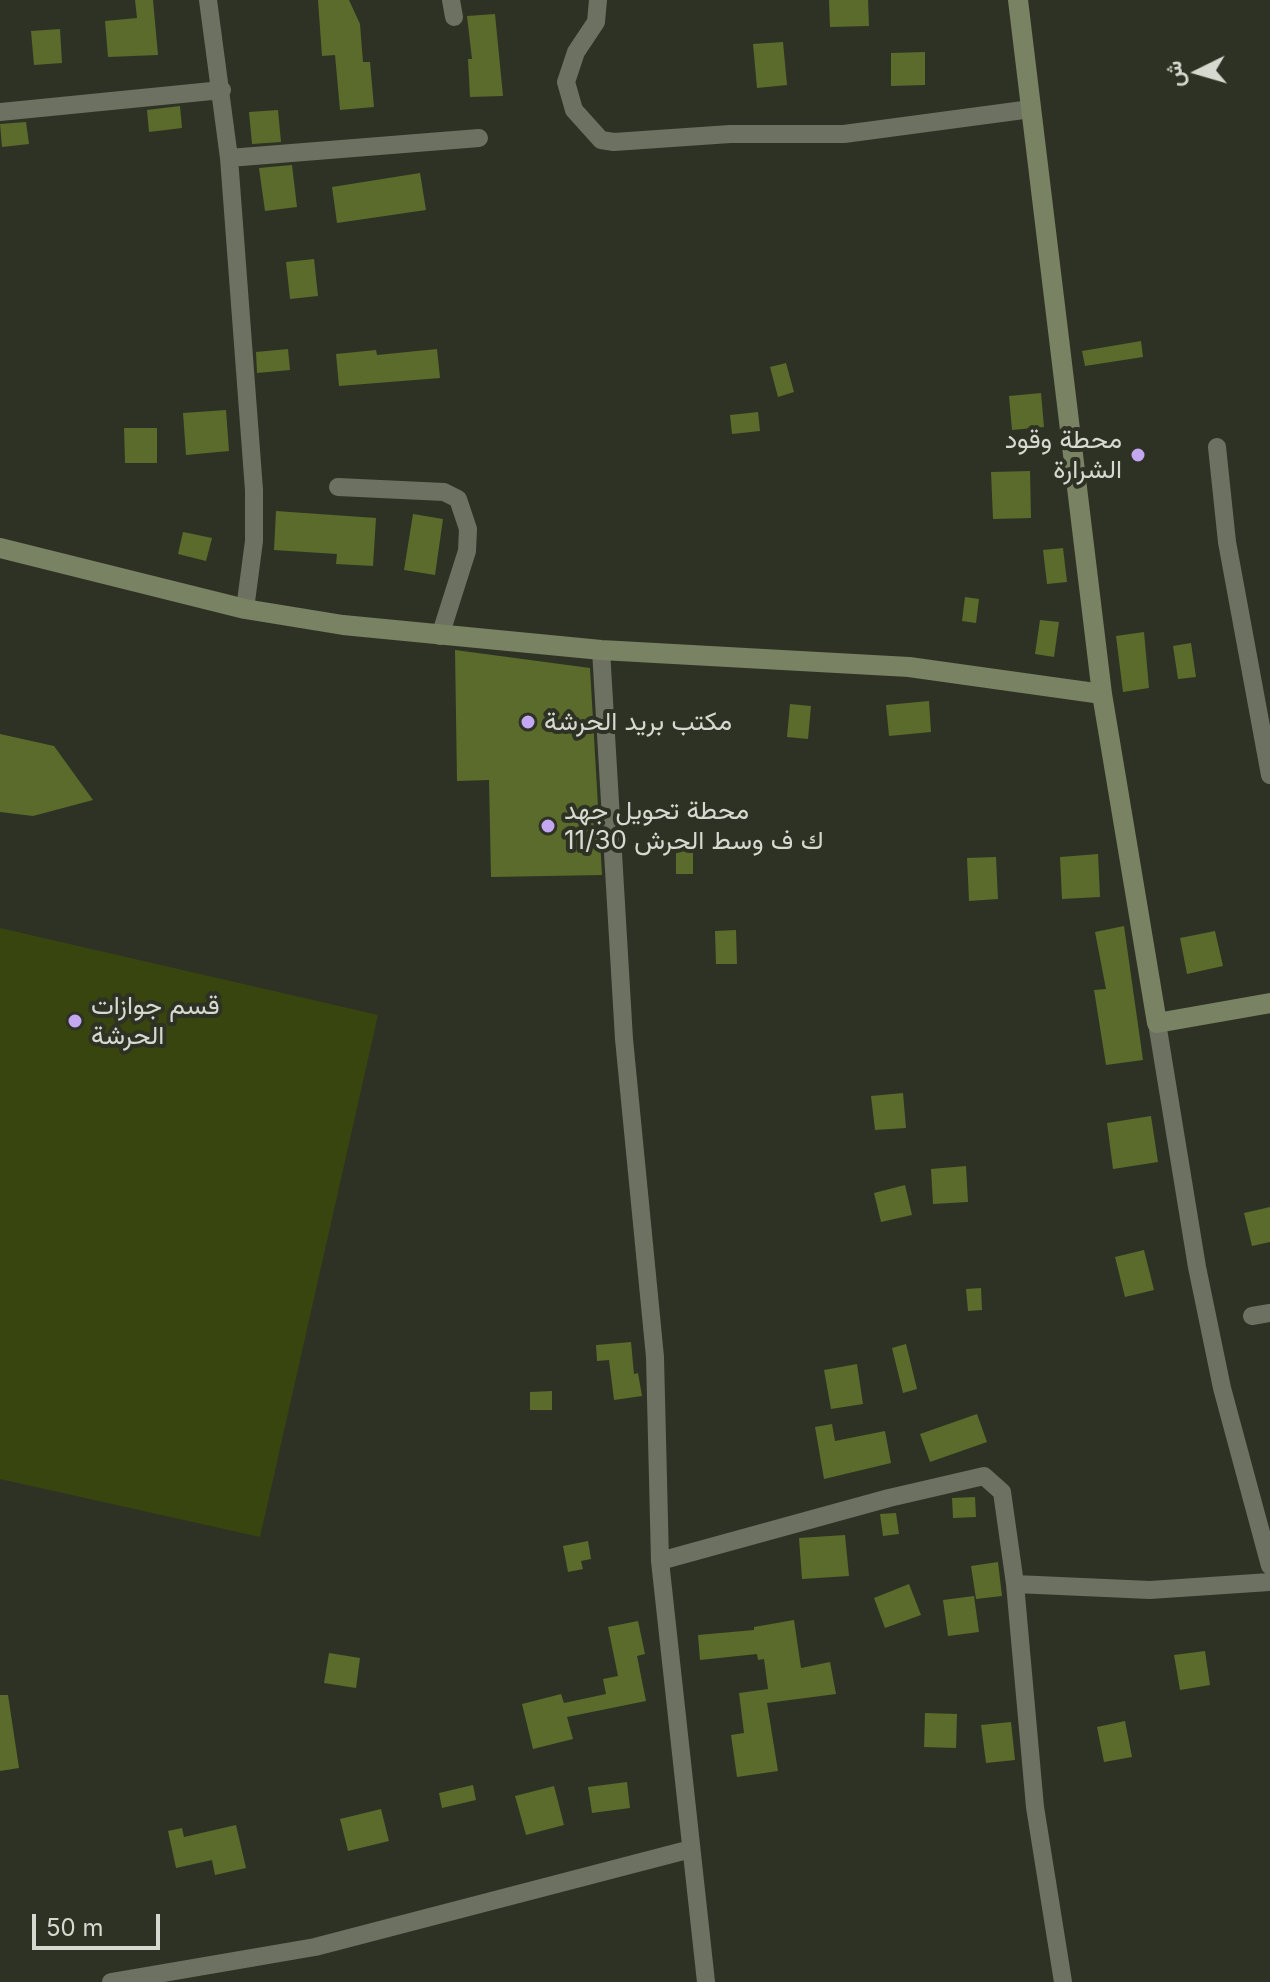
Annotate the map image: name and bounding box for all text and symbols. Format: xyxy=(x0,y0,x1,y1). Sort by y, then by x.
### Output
north arrow xyxy=(1158,32,1238,112)
text: ش xyxy=(1160,60,1188,88)
place label: محطة وقود الشرارة xyxy=(1005,424,1122,486)
marker: محطة وقود الشرارة xyxy=(1129,446,1147,464)
place label: مكتب بريد الحرشة xyxy=(544,706,732,738)
marker: مكتب بريد الحرشة xyxy=(519,713,537,731)
place label: محطة تحويل جهد 11/30 ك ف وسط الحرش xyxy=(564,795,824,856)
marker: محطة تحويل جهد 11/30 ك ف وسط الحرش xyxy=(539,817,557,835)
place label: قسم جوازات الحرشة xyxy=(91,990,220,1052)
marker: قسم جوازات الحرشة xyxy=(66,1012,84,1030)
scale bar xyxy=(36,1898,164,1948)
text: 50 m xyxy=(46,1913,104,1942)

